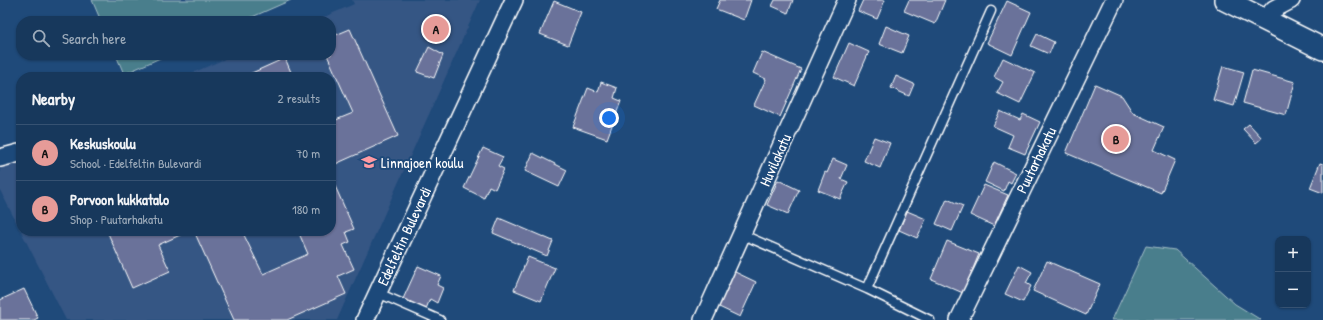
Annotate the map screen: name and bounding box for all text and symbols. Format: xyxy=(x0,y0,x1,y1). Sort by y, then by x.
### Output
pin: A xyxy=(423,14,449,44)
search box xyxy=(16,16,336,60)
icon: search xyxy=(30,27,52,49)
text: Search here xyxy=(62,28,126,49)
text: Nearby xyxy=(32,87,75,110)
text: 2 results xyxy=(278,89,320,107)
your location xyxy=(599,108,619,128)
street label: Puutarhakatu xyxy=(1011,123,1061,197)
pin: B xyxy=(1103,124,1129,154)
street label: Huvilakatu xyxy=(754,130,796,190)
text: Keskuskoulu xyxy=(70,133,136,154)
text: A xyxy=(42,144,48,162)
text: 70 m xyxy=(296,144,320,162)
place label: Linnajoen koulu xyxy=(381,152,463,173)
school or university icon: Linnajoen koulu xyxy=(360,153,378,171)
text: School · Edelfeltin Bulevardi xyxy=(70,154,202,172)
street label: Edelfeltin Bulevardi xyxy=(372,183,436,289)
text: Porvoon kukkatalo xyxy=(70,189,169,210)
text: B xyxy=(42,200,48,218)
text: 180 m xyxy=(292,200,320,218)
text: Shop · Puutarhakatu xyxy=(70,210,163,228)
map controls xyxy=(1275,236,1311,308)
button: + xyxy=(1275,236,1311,272)
button: − xyxy=(1275,272,1311,308)

